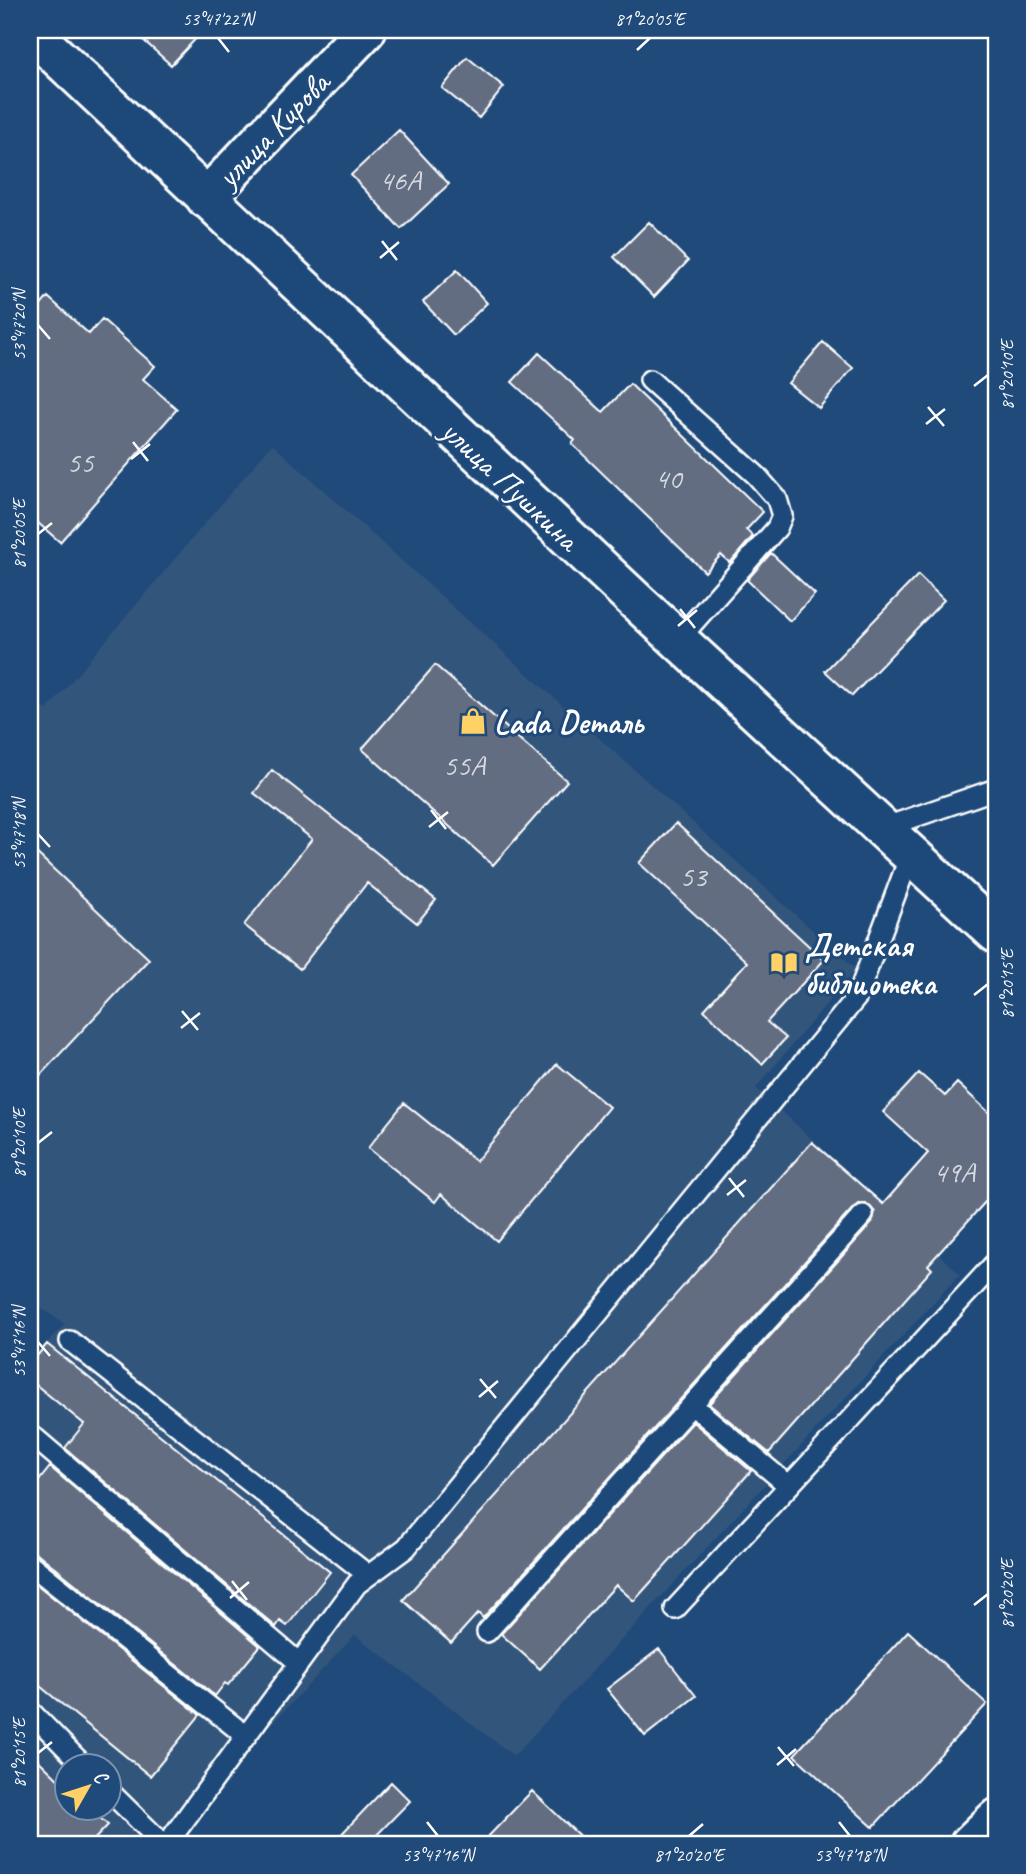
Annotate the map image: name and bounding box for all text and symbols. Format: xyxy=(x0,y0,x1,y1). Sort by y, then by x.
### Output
text: 53°47'22"N xyxy=(183,8,257,30)
text: 81°20'05"E xyxy=(615,8,687,30)
street label: улица Кирова xyxy=(206,61,340,198)
house number: 46А xyxy=(379,161,423,199)
text: 53°47'20"N xyxy=(8,286,30,360)
text: 81°20'10"E xyxy=(996,338,1018,410)
street label: улица Пушкина xyxy=(431,409,590,561)
house number: 55 xyxy=(67,443,95,481)
house number: 40 xyxy=(655,459,684,497)
text: 81°20'05"E xyxy=(8,497,30,569)
place label: Lada Dеталь xyxy=(494,701,645,743)
shop icon: Lada Dеталь xyxy=(458,706,488,736)
house number: 55А xyxy=(443,746,487,784)
text: 53°47'18"N xyxy=(8,795,30,869)
house number: 53 xyxy=(680,857,709,895)
place label: Детская библиотека xyxy=(805,924,939,1004)
text: 81°20'15"E xyxy=(996,947,1018,1019)
library icon: Детская библиотека xyxy=(769,948,799,978)
text: 81°20'10"E xyxy=(8,1106,30,1178)
house number: 49А xyxy=(933,1153,977,1191)
text: 53°47'16"N xyxy=(8,1303,30,1377)
text: 81°20'20"E xyxy=(996,1557,1018,1629)
text: 81°20'15"E xyxy=(8,1716,30,1788)
north arrow xyxy=(52,1752,122,1822)
text: С xyxy=(88,1766,114,1790)
text: 53°47'16"N xyxy=(403,1844,477,1866)
text: 81°20'20"E xyxy=(654,1844,726,1866)
text: 53°47'18"N xyxy=(815,1844,889,1866)

